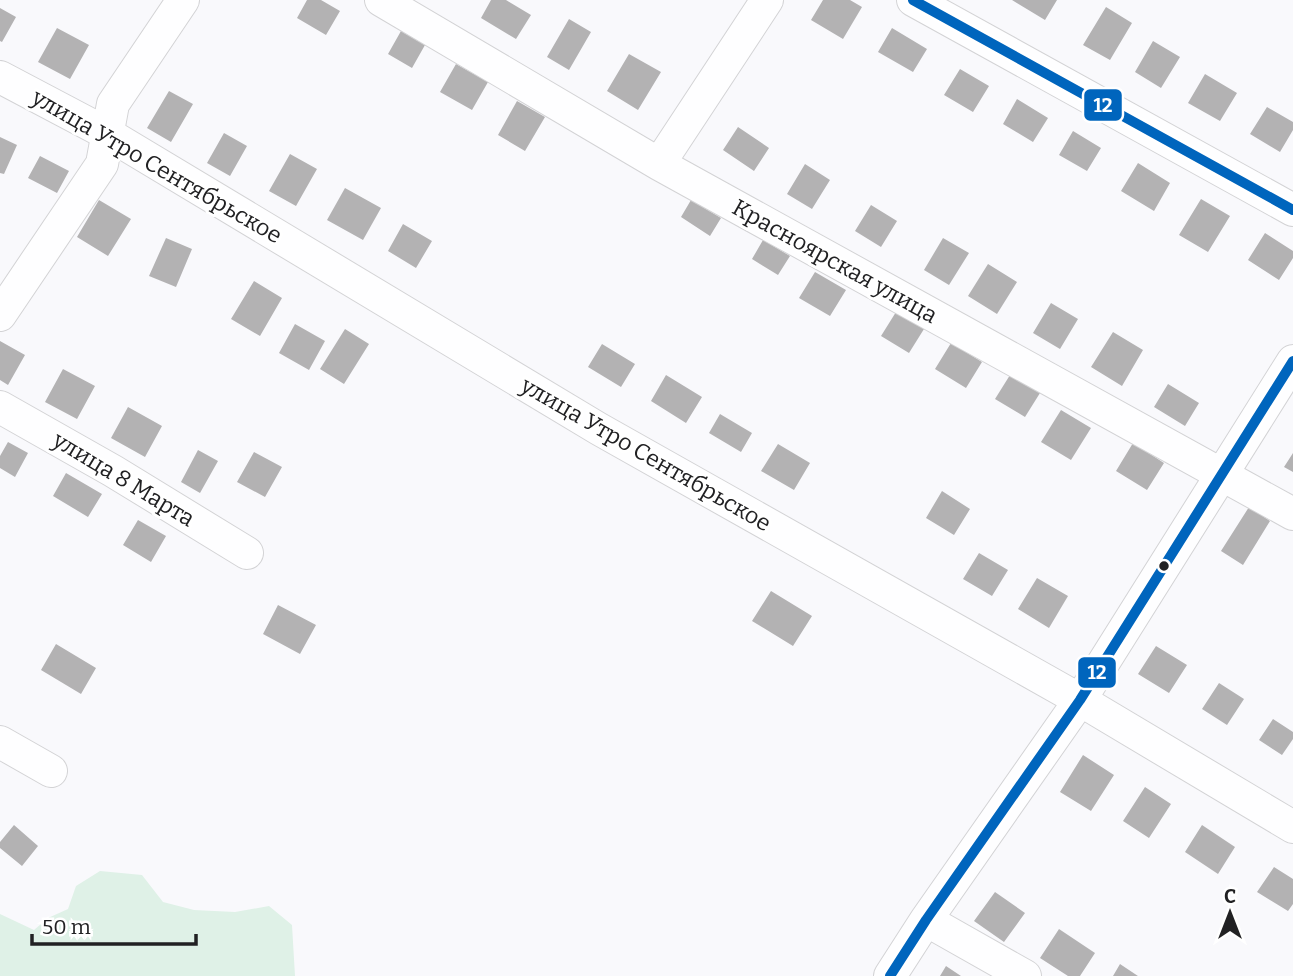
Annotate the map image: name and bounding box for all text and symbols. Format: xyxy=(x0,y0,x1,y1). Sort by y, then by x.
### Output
street label: улица Утро Сентябрьское xyxy=(26,82,287,249)
line badge: 12 xyxy=(1083,88,1123,122)
text: 12 xyxy=(1094,94,1113,117)
street label: Красноярская улица xyxy=(727,193,943,329)
street label: улица Утро Сентябрьское xyxy=(515,370,776,537)
street label: улица 8 Марта xyxy=(47,425,200,533)
unlabelled marker xyxy=(1157,559,1171,573)
line badge: 12 xyxy=(1077,656,1117,689)
text: 12 xyxy=(1088,661,1107,684)
north arrow xyxy=(1195,878,1265,948)
text: С xyxy=(1224,885,1236,908)
scale bar xyxy=(32,902,196,946)
text: 50 m xyxy=(42,914,91,940)

